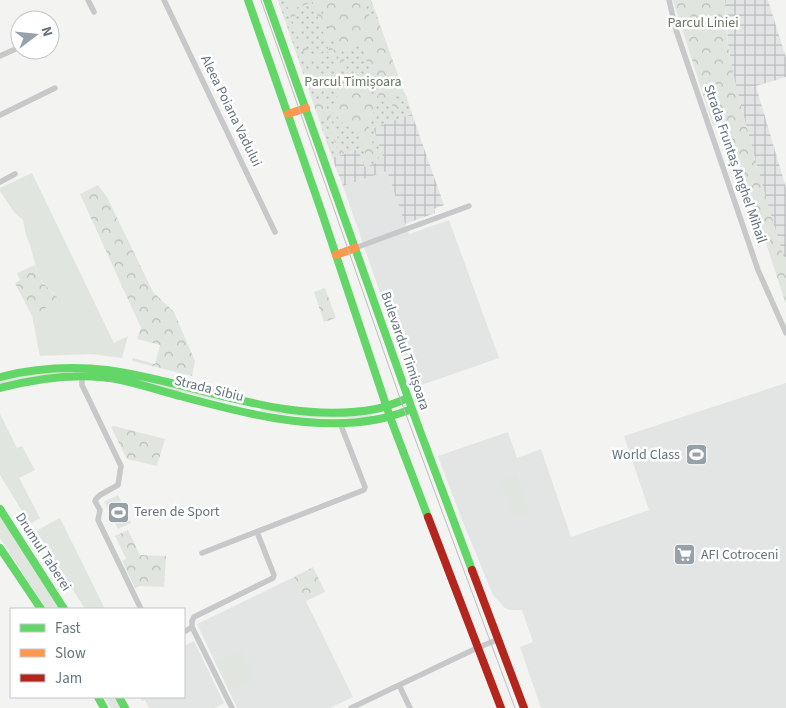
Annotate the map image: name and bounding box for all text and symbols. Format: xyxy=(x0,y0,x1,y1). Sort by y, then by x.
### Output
north arrow xyxy=(10,10,60,60)
park label: Parcul Liniei xyxy=(667,13,739,33)
text: N xyxy=(36,24,57,39)
street label: Aleea Poiana Vadului xyxy=(195,52,267,170)
park label: Parcul Timișoara xyxy=(304,72,402,92)
street label: Strada Fruntaș Anghel Mihail xyxy=(698,82,772,246)
street label: Bulevardul Timișoara xyxy=(375,289,435,413)
street label: Strada Sibiu xyxy=(172,371,246,407)
sports icon: World Class xyxy=(684,443,708,467)
place label: World Class xyxy=(612,445,680,465)
sports icon: Teren de Sport xyxy=(106,500,130,524)
place label: Teren de Sport xyxy=(134,502,220,522)
street label: Drumul Taberei xyxy=(10,509,76,595)
supermarket icon: AFI Cotroceni xyxy=(673,543,697,567)
place label: AFI Cotroceni xyxy=(701,545,779,565)
legend xyxy=(10,608,185,698)
text: Fast xyxy=(55,618,81,639)
text: Slow xyxy=(55,643,86,664)
text: Jam xyxy=(55,668,82,689)

